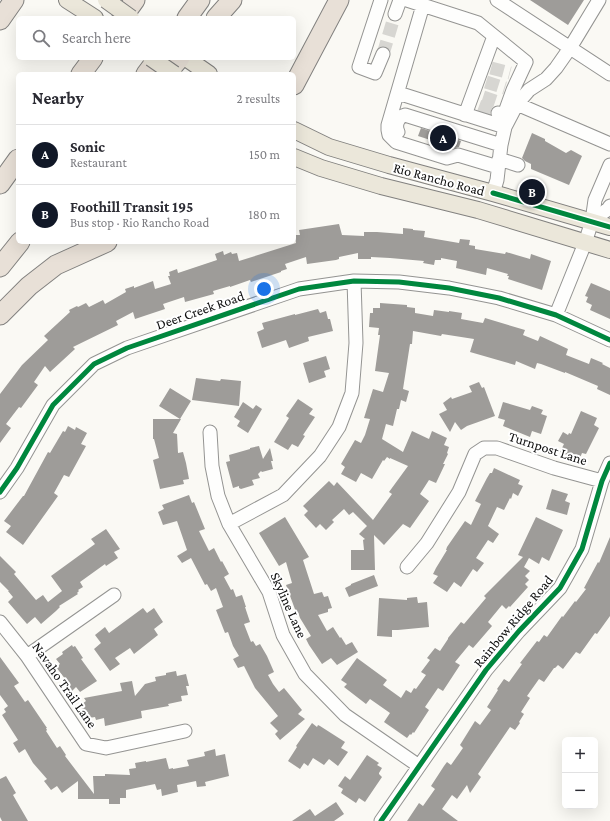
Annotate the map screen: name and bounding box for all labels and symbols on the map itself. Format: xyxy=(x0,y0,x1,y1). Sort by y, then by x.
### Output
pin: A xyxy=(430,123,456,153)
street label: Rio Rancho Road xyxy=(392,159,487,199)
pin: B xyxy=(519,177,545,207)
your location xyxy=(254,279,274,299)
street label: Deer Creek Road xyxy=(154,287,247,333)
street label: Turnpost Lane xyxy=(507,428,589,468)
street label: Skyline Lane xyxy=(267,570,311,640)
street label: Rainbow Ridge Road xyxy=(470,571,556,670)
street label: Navaho Trail Lane xyxy=(29,639,101,731)

